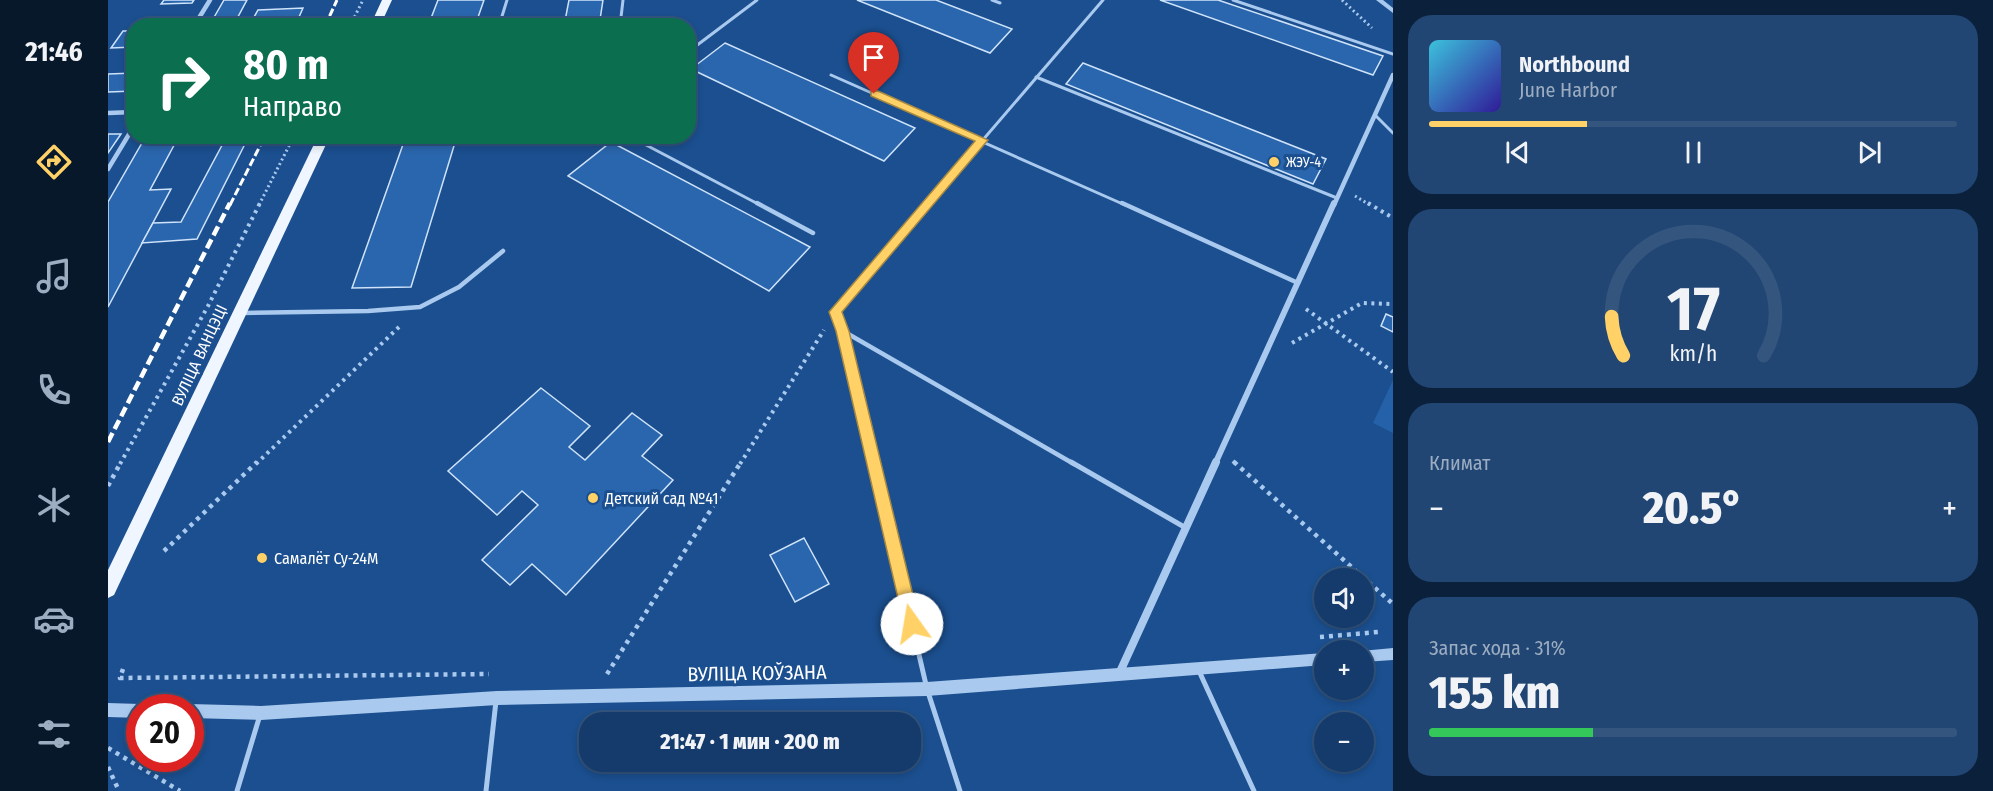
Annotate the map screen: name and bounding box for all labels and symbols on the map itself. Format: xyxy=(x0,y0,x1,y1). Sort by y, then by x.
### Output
pin xyxy=(848,32,899,94)
place label: ЖЭУ-4 xyxy=(1286,154,1321,171)
marker: ЖЭУ-4 xyxy=(1267,155,1281,169)
street label: ВУЛІЦА ВАНЦЭЦІ xyxy=(168,302,231,409)
place label: Детский сад №41 xyxy=(604,489,718,508)
marker: Детский сад №41 xyxy=(586,491,600,505)
place label: Самалёт Су-24М xyxy=(274,549,378,568)
marker: Самалёт Су-24М xyxy=(255,551,269,565)
position arrow xyxy=(880,592,944,656)
street label: ВУЛІЦА КОЎЗАНА xyxy=(687,660,827,686)
speed limit sign: 20 xyxy=(126,694,204,772)

